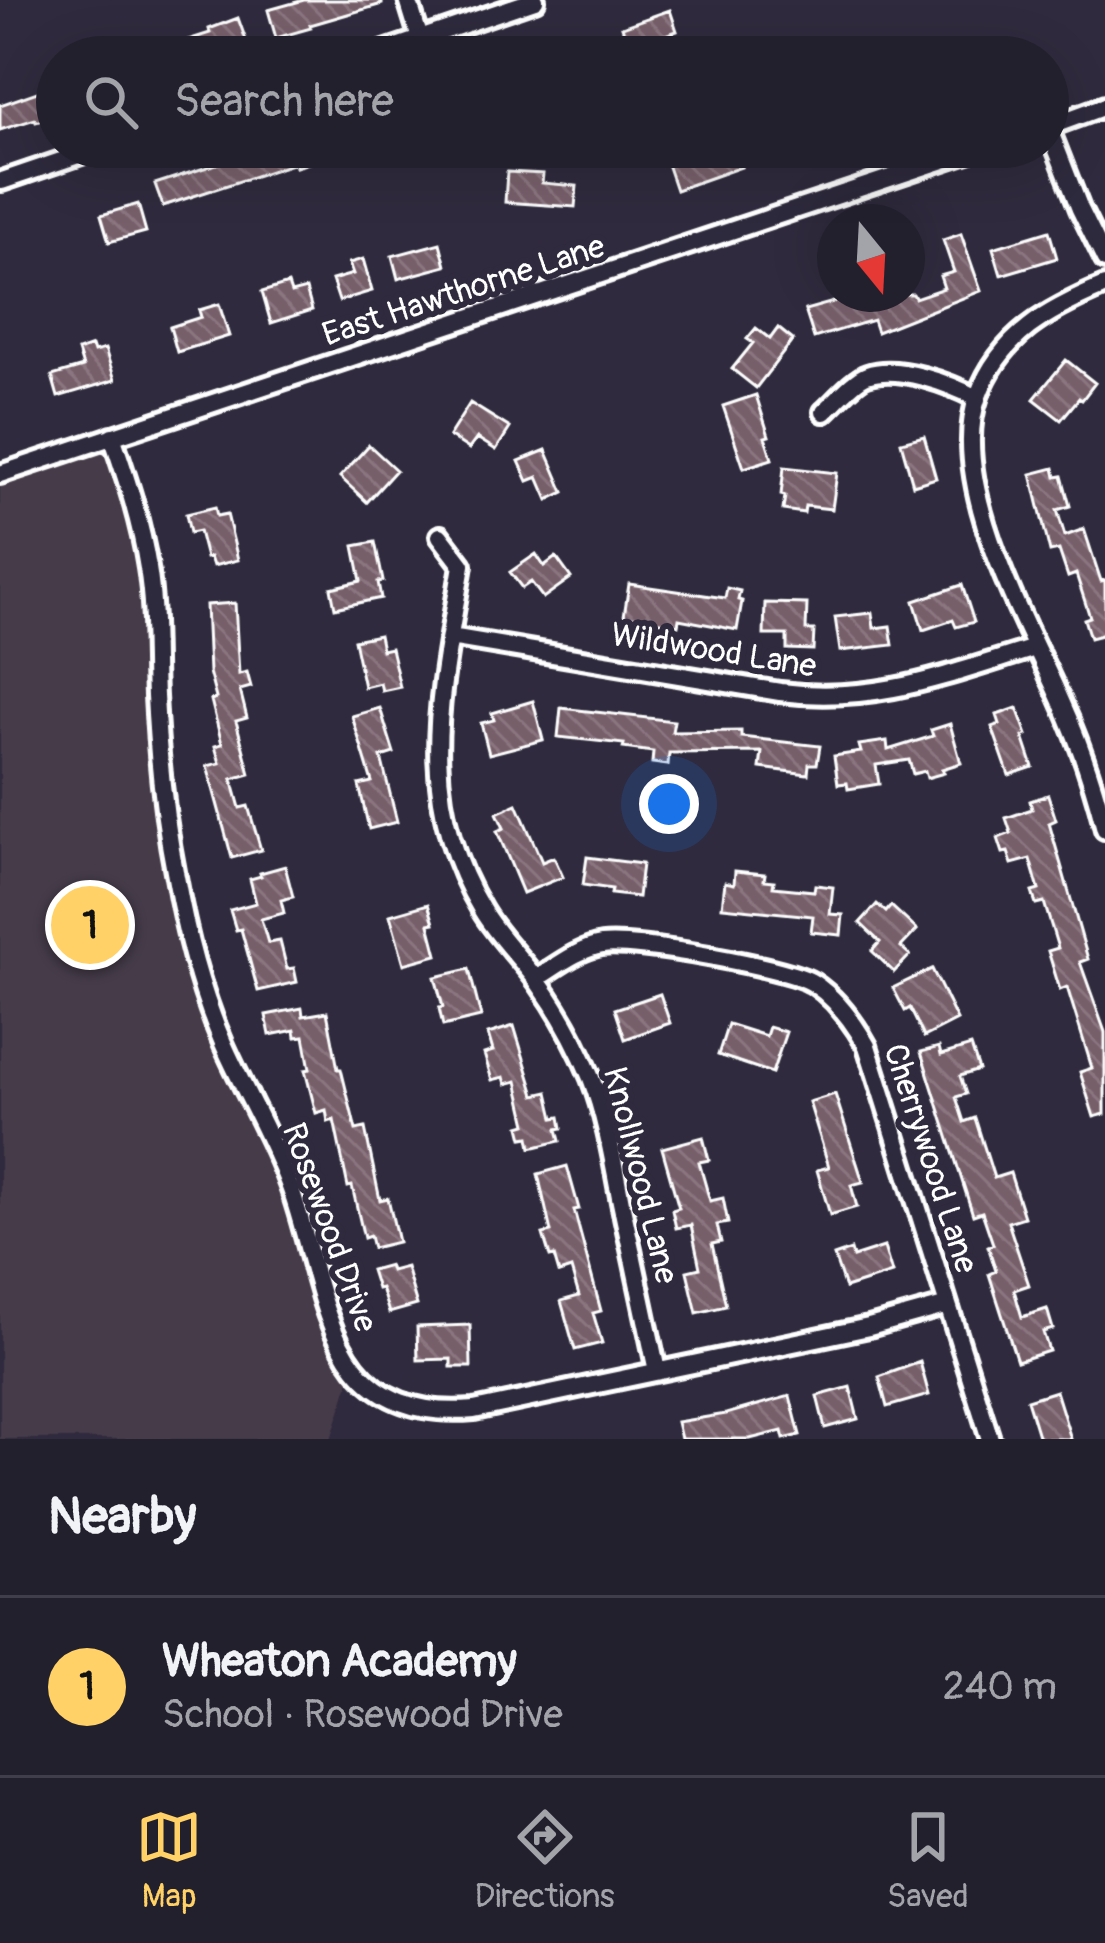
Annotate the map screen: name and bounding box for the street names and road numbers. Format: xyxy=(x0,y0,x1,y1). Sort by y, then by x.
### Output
street label: East Hawthorne Lane xyxy=(317,225,610,355)
street label: Wildwood Lane xyxy=(608,614,819,687)
street label: Cherrywood Lane xyxy=(874,1039,987,1278)
street label: Knollwood Lane xyxy=(594,1063,687,1288)
street label: Rosewood Drive xyxy=(273,1117,386,1338)

